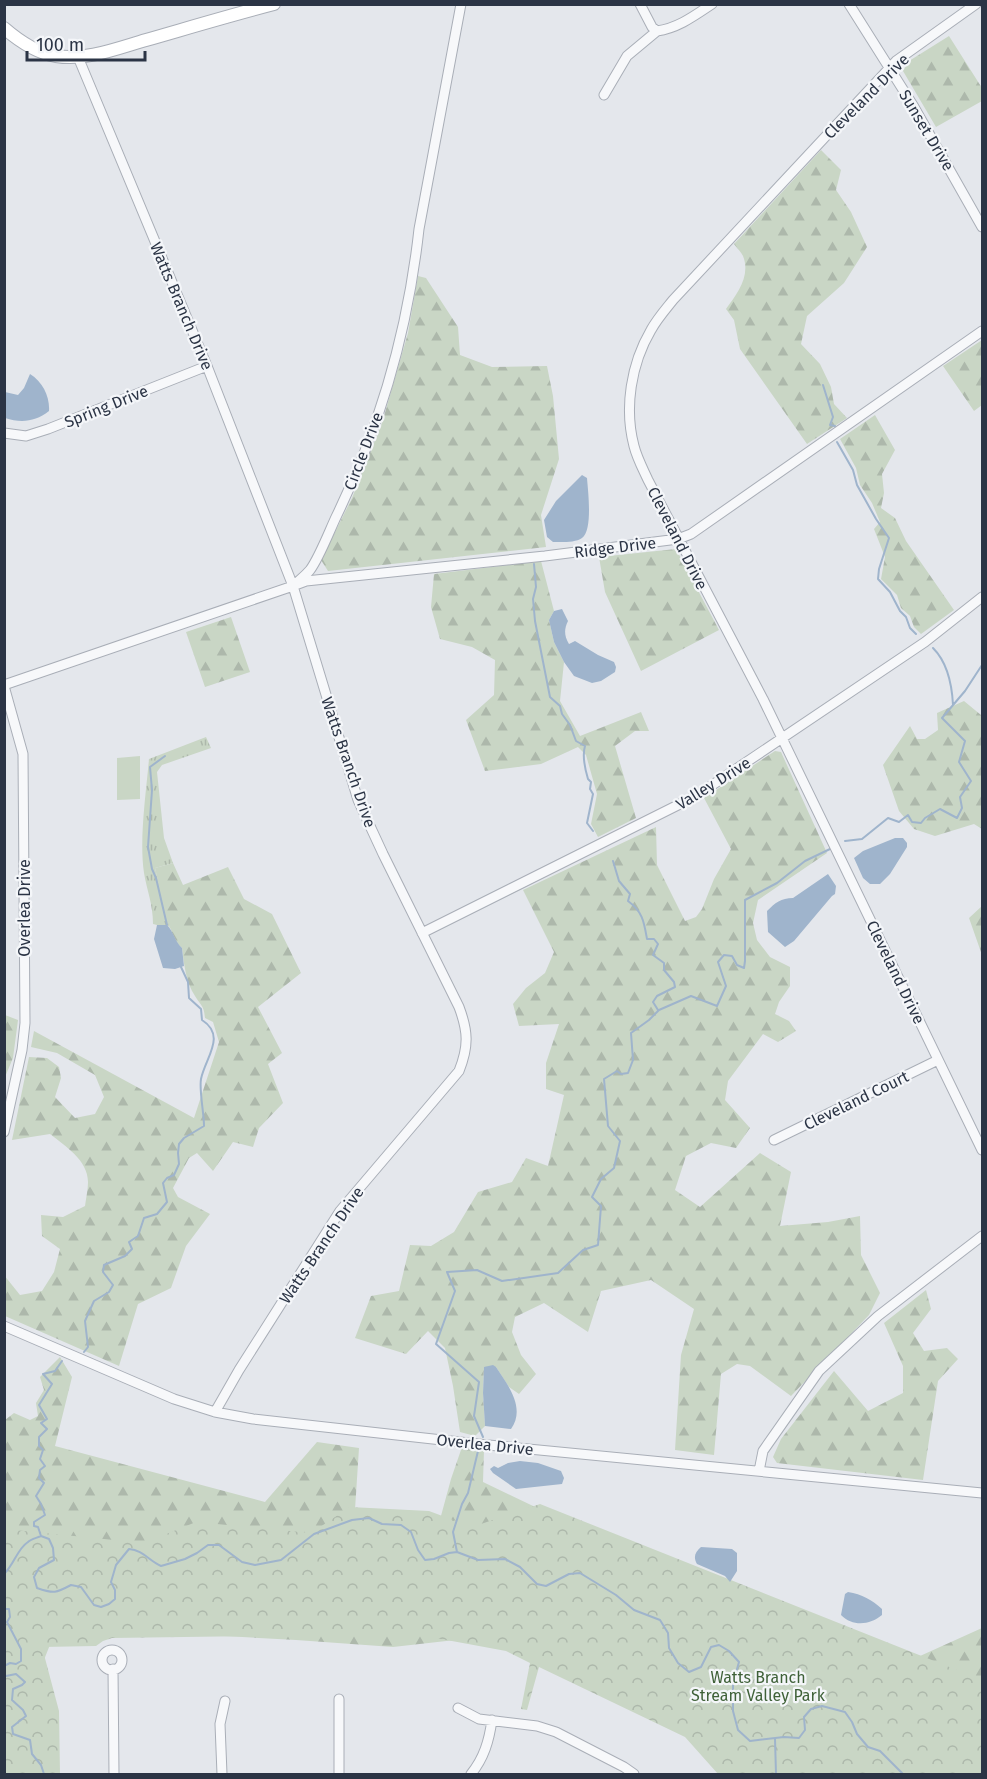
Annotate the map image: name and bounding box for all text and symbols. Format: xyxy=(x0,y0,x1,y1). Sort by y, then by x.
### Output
scale bar xyxy=(27,24,146,62)
text: 100 m xyxy=(36,34,84,56)
street label: Cleveland Drive xyxy=(820,50,913,143)
street label: Sunset Drive xyxy=(895,86,958,174)
street label: Watts Branch Drive xyxy=(146,239,217,373)
street label: Spring Drive xyxy=(62,381,151,432)
street label: Circle Drive xyxy=(340,410,387,493)
street label: Cleveland Drive xyxy=(644,484,712,593)
street label: Ridge Drive xyxy=(573,533,657,562)
street label: Watts Branch Drive xyxy=(317,694,380,830)
street label: Valley Drive xyxy=(672,753,754,814)
street label: Overlea Drive xyxy=(15,859,34,957)
street label: Cleveland Drive xyxy=(862,917,929,1027)
street label: Cleveland Court xyxy=(801,1067,912,1134)
street label: Watts Branch Drive xyxy=(275,1183,368,1307)
street label: Overlea Drive xyxy=(436,1430,534,1459)
park label: Watts Branch Stream Valley Park xyxy=(691,1668,826,1705)

